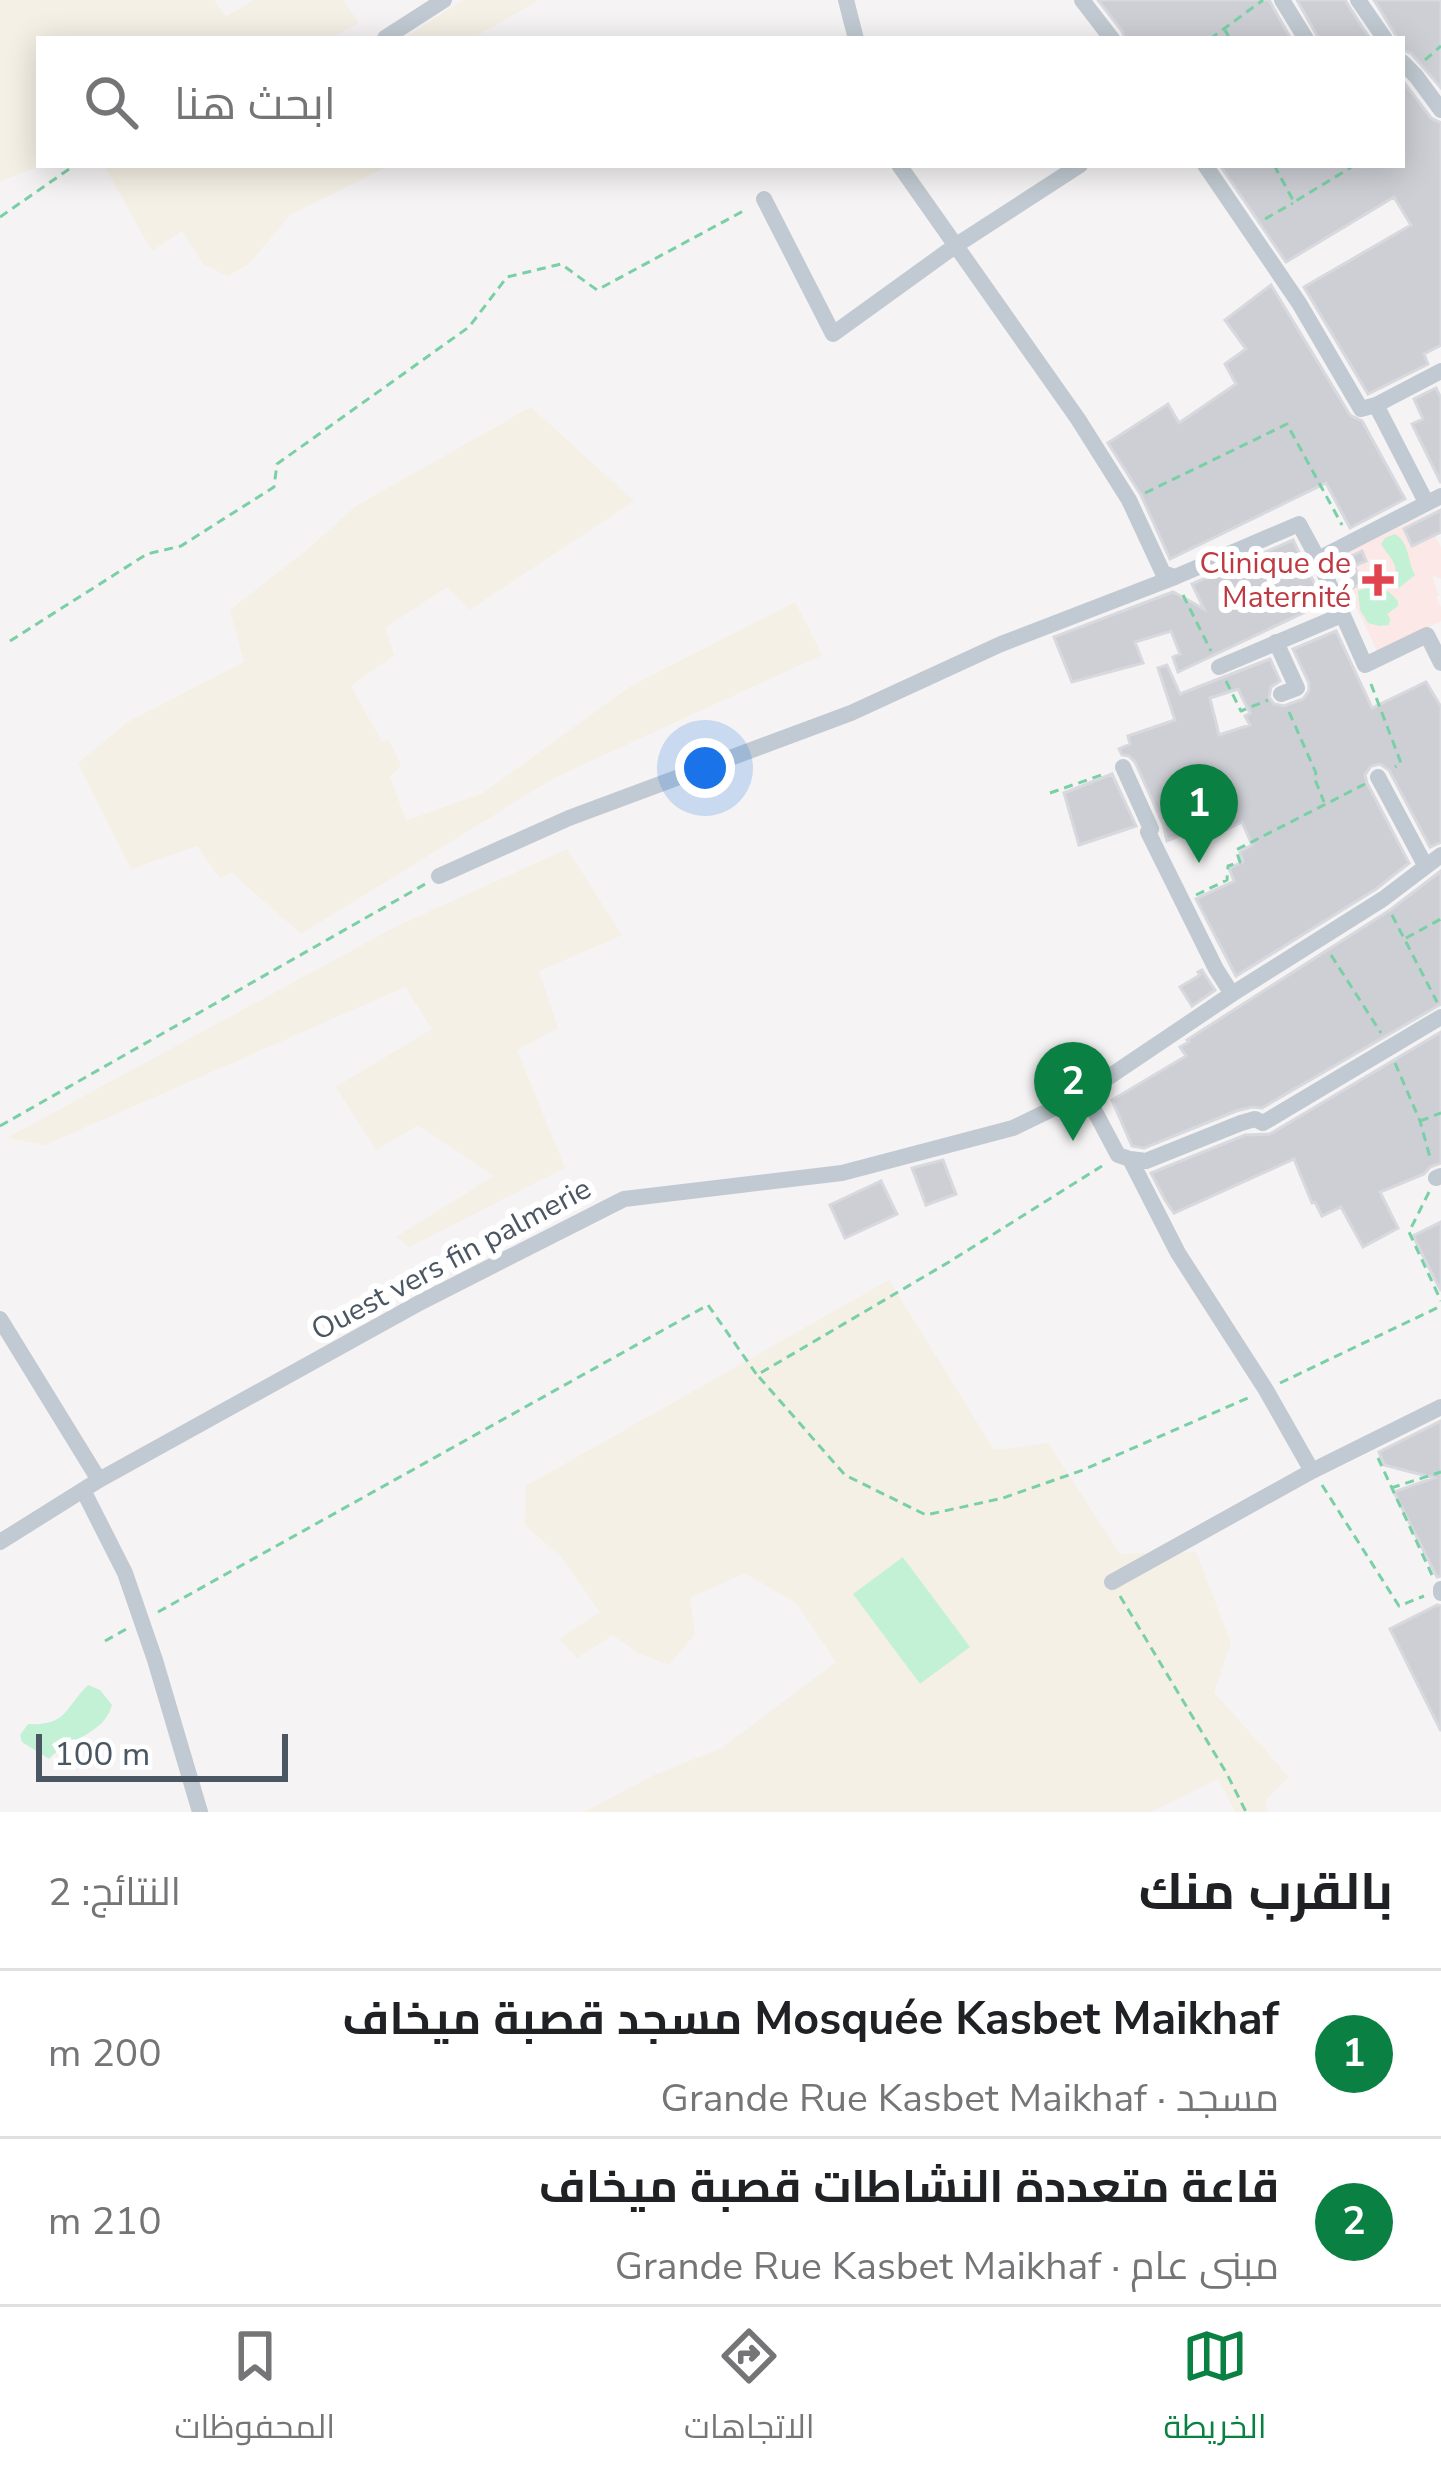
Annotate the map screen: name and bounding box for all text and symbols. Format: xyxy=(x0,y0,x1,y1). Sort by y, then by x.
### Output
search box xyxy=(36,36,1405,168)
icon: search xyxy=(78,69,144,135)
text: ابحث هنا xyxy=(174,74,336,135)
place label: Clinique de Maternité xyxy=(1200,543,1351,618)
marker: Clinique de Maternité xyxy=(1362,564,1394,596)
your location xyxy=(675,738,735,798)
pin: 1 xyxy=(1160,764,1238,863)
pin: 2 xyxy=(1034,1042,1112,1141)
street label: Ouest vers fin palmerie xyxy=(304,1168,598,1351)
scale bar xyxy=(36,1728,288,1781)
text: 100 m xyxy=(54,1732,150,1777)
text: بالقرب منك xyxy=(1139,1857,1393,1927)
text: النتائج: 2 xyxy=(48,1866,181,1919)
text: Mosquée Kasbet Maikhaf مسجد قصبة ميخاف xyxy=(342,1989,1279,2050)
text: 200 m xyxy=(48,2027,162,2080)
text: 1 xyxy=(1342,2027,1366,2080)
text: مسجد · Grande Rue Kasbet Maikhaf xyxy=(661,2072,1279,2125)
text: قاعة متعددة النشاطات قصبة ميخاف xyxy=(539,2157,1279,2218)
text: 210 m xyxy=(48,2195,162,2248)
text: 2 xyxy=(1342,2195,1366,2248)
text: مبنى عام · Grande Rue Kasbet Maikhaf xyxy=(615,2240,1279,2293)
tab: المحفوظات xyxy=(174,2323,335,2457)
tab: الاتجاهات xyxy=(684,2323,815,2457)
tab: الخريطة xyxy=(1164,2323,1267,2457)

